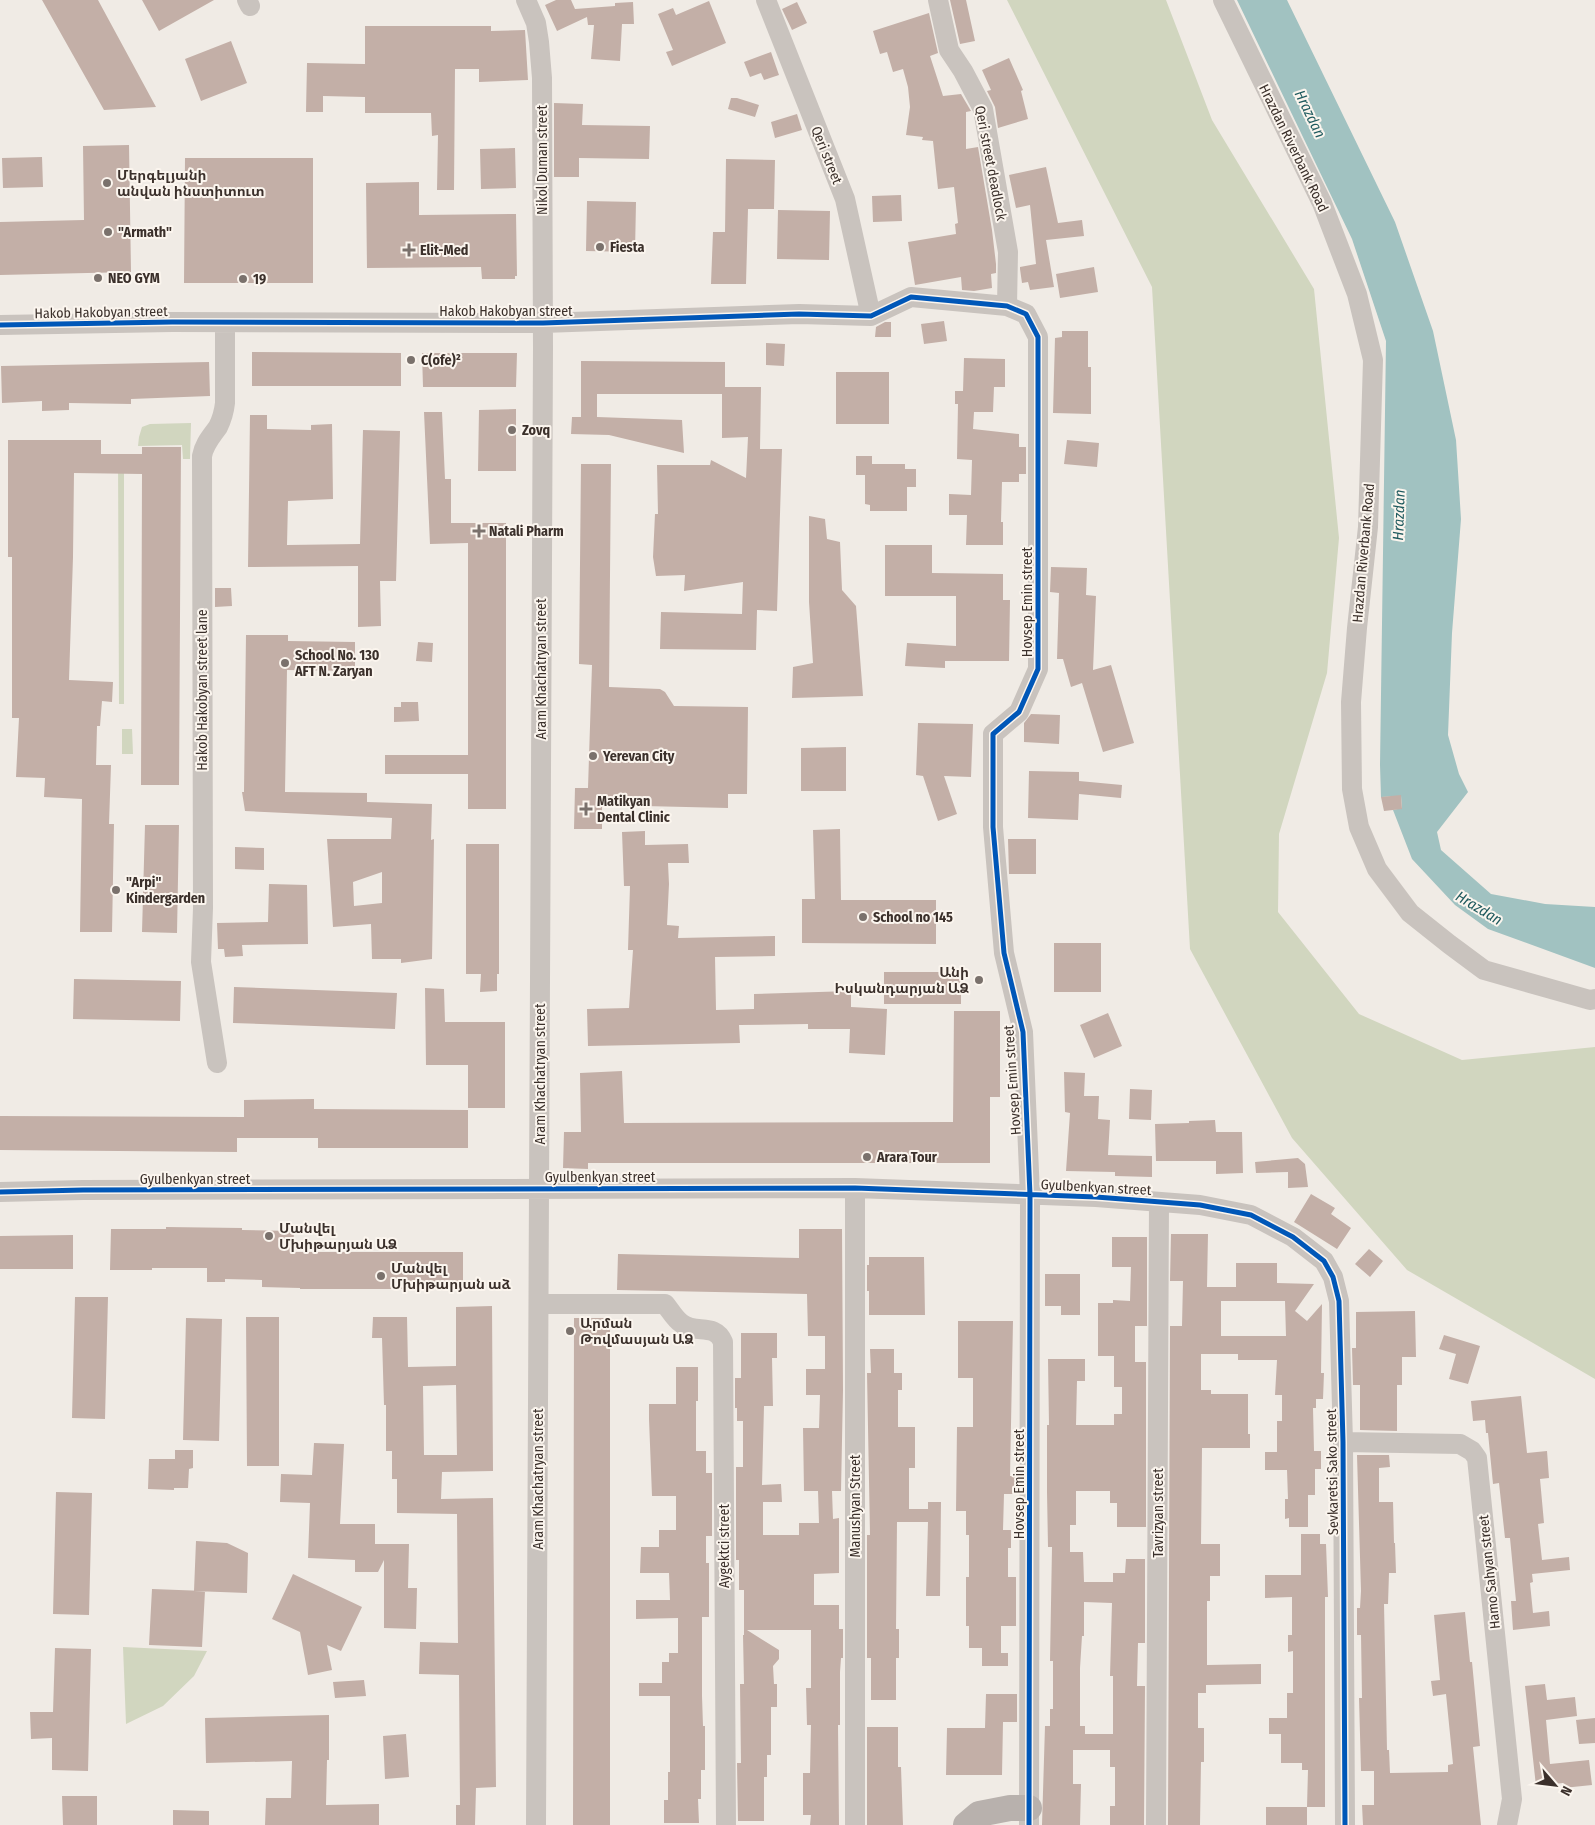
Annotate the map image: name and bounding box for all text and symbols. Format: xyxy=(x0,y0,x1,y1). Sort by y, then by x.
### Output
street label: Hrazdan Riverbank Road xyxy=(1255,82,1332,215)
water label: Hrazdan xyxy=(1291,87,1329,141)
street label: Qeri street deadlock xyxy=(971,104,1010,222)
street label: Nikol Duman street xyxy=(534,105,551,215)
street label: Qeri street xyxy=(807,124,846,187)
place label: Մերգելյանի անվան ինստիտուտ xyxy=(117,167,265,200)
marker: Մերգելյանի անվան ինստիտուտ xyxy=(101,177,113,189)
place label: "Armath" xyxy=(118,224,172,241)
marker: "Armath" xyxy=(102,226,114,238)
place label: Fiesta xyxy=(610,239,644,256)
marker: Fiesta xyxy=(594,241,606,253)
place label: Elit-Med xyxy=(420,242,468,259)
marker: Elit-Med xyxy=(402,243,416,257)
place label: NEO GYM xyxy=(108,270,160,287)
place label: 19 xyxy=(253,271,266,288)
marker: NEO GYM xyxy=(92,272,104,284)
marker: 19 xyxy=(237,273,249,285)
street label: Hakob Hakobyan street xyxy=(34,303,168,322)
street label: Hakob Hakobyan street xyxy=(439,303,573,320)
place label: C(ofe)² xyxy=(421,352,461,369)
marker: C(ofe)² xyxy=(405,354,417,366)
place label: Zovq xyxy=(522,422,550,439)
marker: Zovq xyxy=(506,424,518,436)
street label: Hrazdan Riverbank Road xyxy=(1349,483,1378,623)
water label: Hrazdan xyxy=(1389,489,1409,541)
place label: Natali Pharm xyxy=(489,523,564,540)
marker: Natali Pharm xyxy=(473,525,485,537)
street label: Hovsep Emin street xyxy=(1019,546,1036,657)
street label: Aram Khachatryan street xyxy=(533,598,550,740)
street label: Hakob Hakobyan street lane xyxy=(194,609,211,771)
place label: School No. 130 AFT N. Zaryan xyxy=(294,647,380,680)
marker: School No. 130 AFT N. Zaryan xyxy=(279,657,291,669)
place label: Yerevan City xyxy=(602,748,675,765)
marker: Yerevan City xyxy=(587,750,599,762)
place label: Matikyan Dental Clinic xyxy=(597,793,671,826)
marker: Matikyan Dental Clinic xyxy=(579,802,593,816)
place label: "Arpi" Kindergarden xyxy=(126,874,205,907)
marker: "Arpi" Kindergarden xyxy=(110,884,122,896)
water label: Hrazdan xyxy=(1453,887,1505,929)
place label: School no 145 xyxy=(873,909,953,926)
marker: School no 145 xyxy=(857,911,869,923)
place label: Անի Իսկանդարյան ԱՁ xyxy=(835,964,969,997)
marker: Անի Իսկանդարյան ԱՁ xyxy=(973,974,985,986)
street label: Aram Khachatryan street xyxy=(532,1003,549,1145)
street label: Hovsep Emin street xyxy=(1000,1024,1025,1136)
place label: Arara Tour xyxy=(876,1149,938,1166)
marker: Arara Tour xyxy=(861,1151,873,1163)
street label: Gyulbenkyan street xyxy=(545,1169,656,1186)
street label: Gyulbenkyan street xyxy=(140,1171,251,1188)
street label: Gyulbenkyan street xyxy=(1040,1176,1152,1199)
place label: Մանվել Մխիթարյան ԱՁ xyxy=(279,1220,397,1253)
marker: Մանվել Մխիթարյան ԱՁ xyxy=(263,1230,275,1242)
place label: Մանվել Մխիթարյան աձ xyxy=(391,1260,512,1293)
marker: Մանվել Մխիթարյան աձ xyxy=(375,1270,387,1282)
place label: Արման Թովմասյան ԱՁ xyxy=(580,1315,694,1348)
marker: Արման Թովմասյան ԱՁ xyxy=(564,1325,576,1337)
street label: Aram Khachatryan street xyxy=(530,1408,547,1550)
street label: Sevkaretsi Sako street xyxy=(1323,1408,1342,1535)
street label: Hovsep Emin street xyxy=(1011,1428,1028,1539)
street label: Manushyan Street xyxy=(847,1454,864,1557)
street label: Tavrizyan street xyxy=(1150,1468,1167,1558)
street label: Aygektci street xyxy=(716,1504,733,1588)
street label: Hamo Sahyan street xyxy=(1475,1514,1504,1630)
north arrow xyxy=(1530,1760,1580,1810)
text: N xyxy=(1557,1783,1576,1799)

